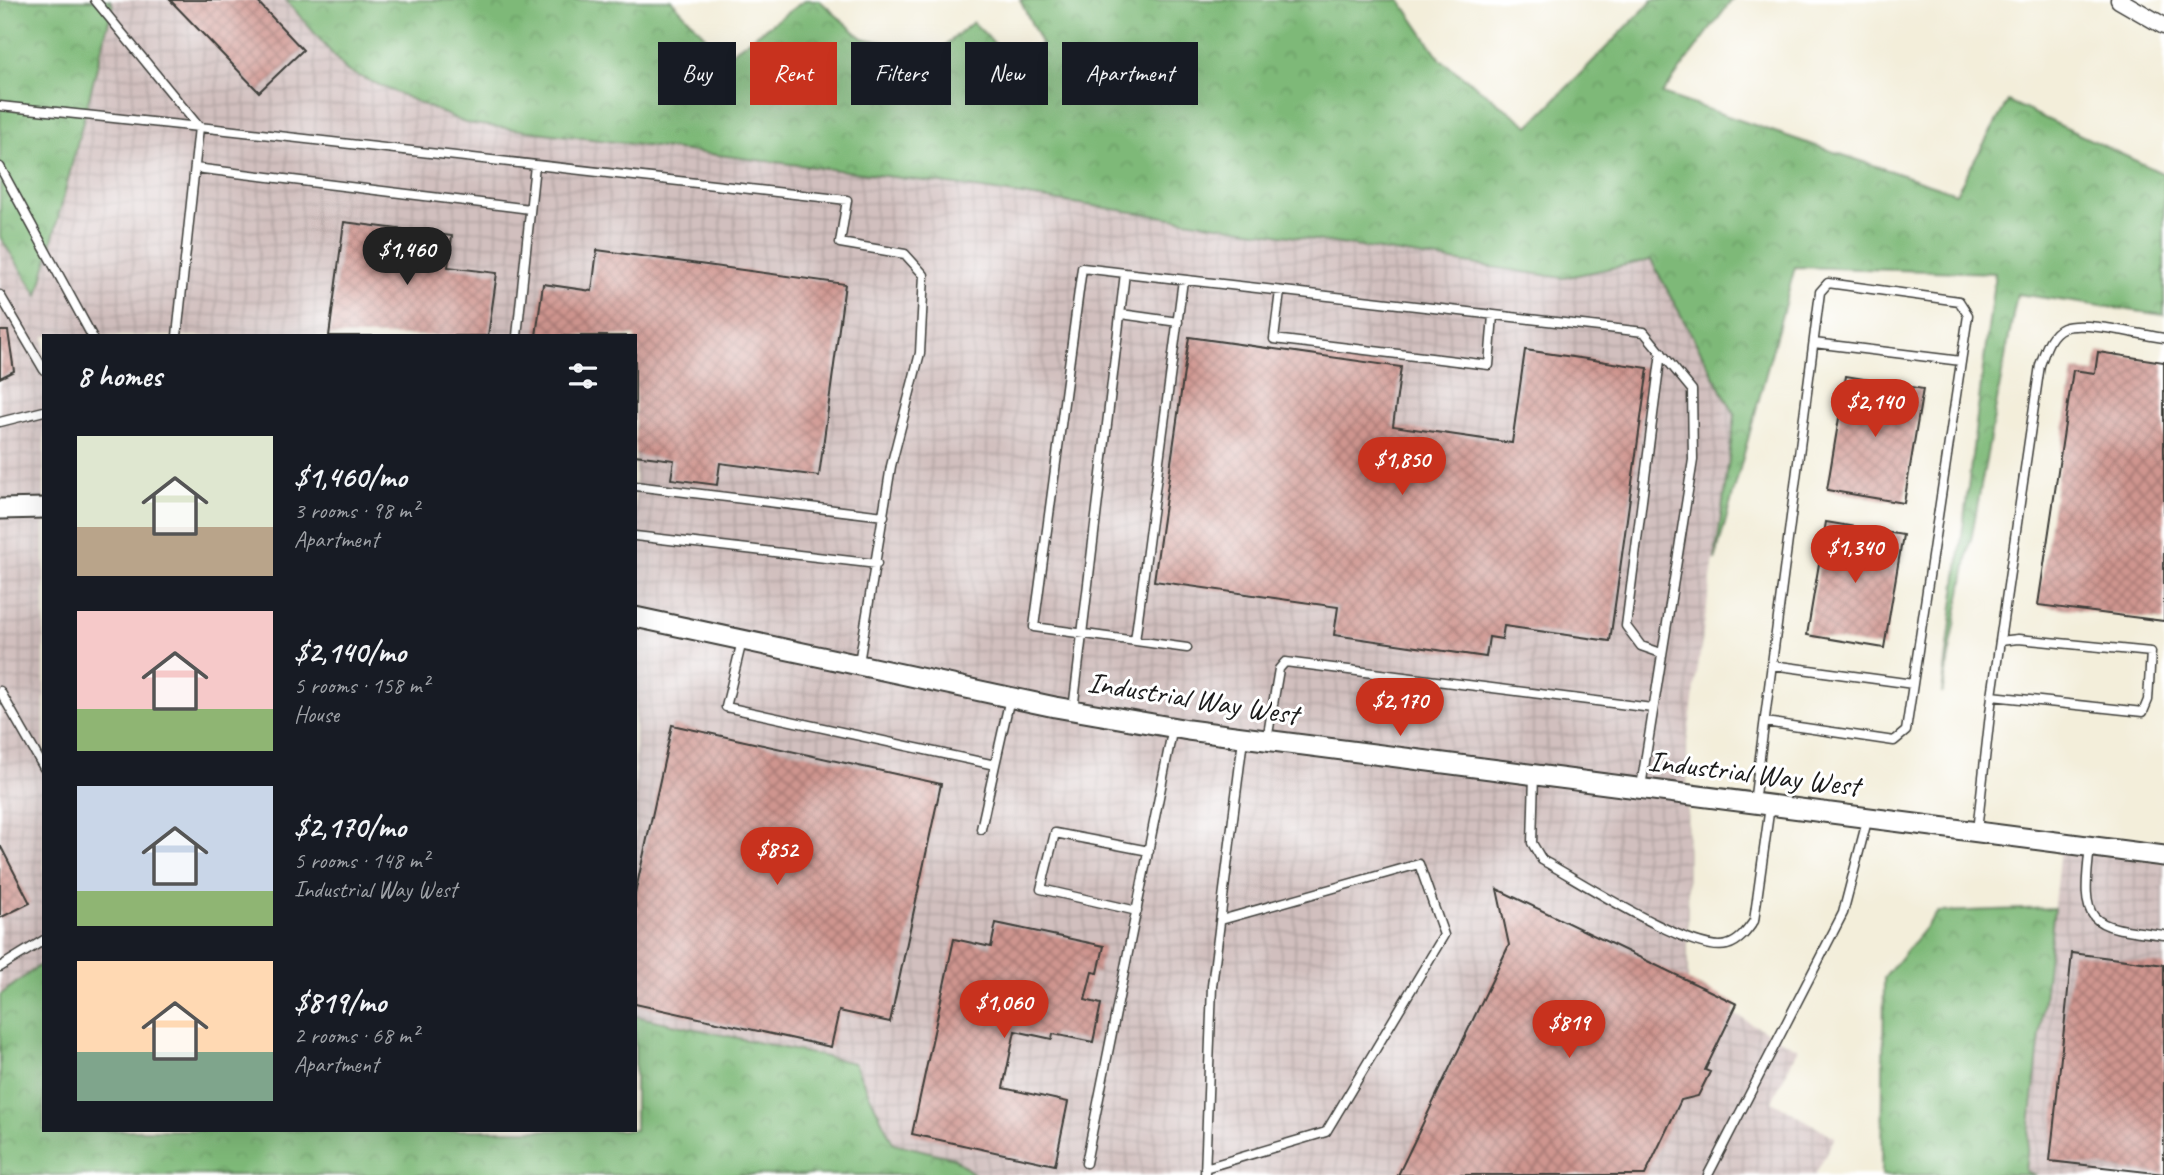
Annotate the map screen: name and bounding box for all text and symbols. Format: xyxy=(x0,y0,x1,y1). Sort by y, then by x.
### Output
chip: Buy xyxy=(658,42,736,105)
chip: Rent xyxy=(750,42,837,105)
chip: Filters xyxy=(851,42,951,105)
chip: New xyxy=(965,42,1048,105)
chip: Apartment xyxy=(1062,42,1198,105)
pin: $1,460 xyxy=(350,228,464,287)
text: $1,460 xyxy=(379,235,435,264)
text: 8 homes xyxy=(77,357,162,395)
icon: filters xyxy=(564,357,602,395)
pin: $2,140 xyxy=(1818,380,1932,439)
text: $2,140 xyxy=(1847,387,1903,416)
pin: $1,850 xyxy=(1345,438,1459,497)
text: $1,850 xyxy=(1374,445,1430,474)
text: $1,460/mo xyxy=(294,458,407,496)
icon: home xyxy=(133,464,217,548)
text: 3 rooms · 98 m² xyxy=(294,496,418,525)
text: Apartment xyxy=(294,525,379,554)
pin: $1,340 xyxy=(1798,526,1912,585)
text: $1,340 xyxy=(1827,533,1883,562)
text: $2,140/mo xyxy=(294,633,406,671)
icon: home xyxy=(133,639,217,723)
street label: Industrial Way West xyxy=(1085,663,1305,734)
text: 5 rooms · 158 m² xyxy=(294,671,429,700)
pin: $2,170 xyxy=(1343,678,1457,738)
text: $2,170 xyxy=(1372,686,1428,715)
text: House xyxy=(294,700,339,729)
street label: Industrial Way West xyxy=(1646,741,1866,805)
text: $2,170/mo xyxy=(294,808,406,846)
icon: home xyxy=(133,814,217,898)
pin: $852 xyxy=(736,828,818,887)
text: $852 xyxy=(756,835,798,864)
text: 5 rooms · 148 m² xyxy=(294,846,429,875)
text: Industrial Way West xyxy=(294,875,457,904)
pin: $1,060 xyxy=(947,981,1061,1040)
text: $819/mo xyxy=(294,983,386,1021)
text: $1,060 xyxy=(976,988,1032,1017)
icon: home xyxy=(133,989,217,1073)
pin: $819 xyxy=(1528,1000,1610,1060)
text: $819 xyxy=(1548,1008,1590,1037)
text: 2 rooms · 68 m² xyxy=(294,1021,418,1050)
text: Apartment xyxy=(294,1050,379,1079)

